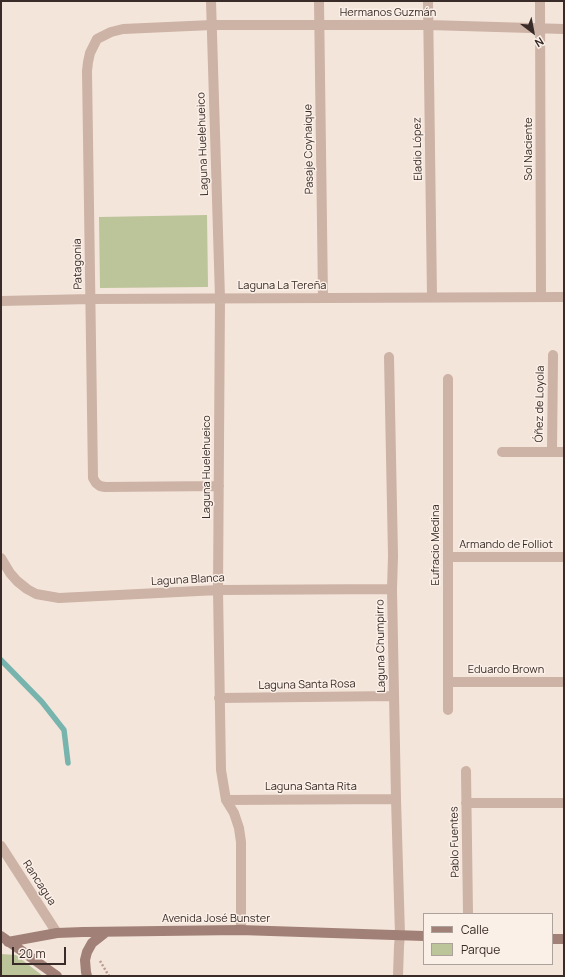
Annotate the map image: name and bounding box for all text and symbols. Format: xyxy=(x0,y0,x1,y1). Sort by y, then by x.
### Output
street label: Hermanos Guzmán xyxy=(340,6,436,20)
north arrow xyxy=(513,12,553,52)
text: N xyxy=(532,34,547,51)
street label: Laguna Huelehueico xyxy=(195,92,211,196)
street label: Pasaje Coyhaique xyxy=(302,104,316,194)
street label: Eladio López xyxy=(411,117,425,181)
street label: Sol Naciente xyxy=(522,117,536,181)
street label: Patagonia xyxy=(71,238,85,290)
street label: Laguna La Tereña xyxy=(238,279,326,293)
street label: Óñez de Loyola xyxy=(533,366,547,442)
street label: Laguna Huelehueico xyxy=(200,415,214,519)
street label: Eufracio Medina xyxy=(429,504,443,586)
street label: Armando de Folliot xyxy=(459,538,553,552)
street label: Laguna Blanca xyxy=(151,571,225,589)
street label: Laguna Chumpirro xyxy=(374,599,388,693)
street label: Eduardo Brown xyxy=(468,663,544,677)
street label: Laguna Santa Rosa xyxy=(258,678,356,692)
street label: Laguna Santa Rita xyxy=(265,780,357,794)
street label: Pablo Fuentes xyxy=(448,806,462,878)
street label: Rancagua xyxy=(20,858,58,908)
street label: Avenida José Bunster xyxy=(162,912,270,926)
legend xyxy=(423,913,553,965)
text: Calle xyxy=(461,921,489,938)
scale bar xyxy=(14,939,68,965)
text: Parque xyxy=(461,941,500,958)
text: 20 m xyxy=(19,945,46,962)

